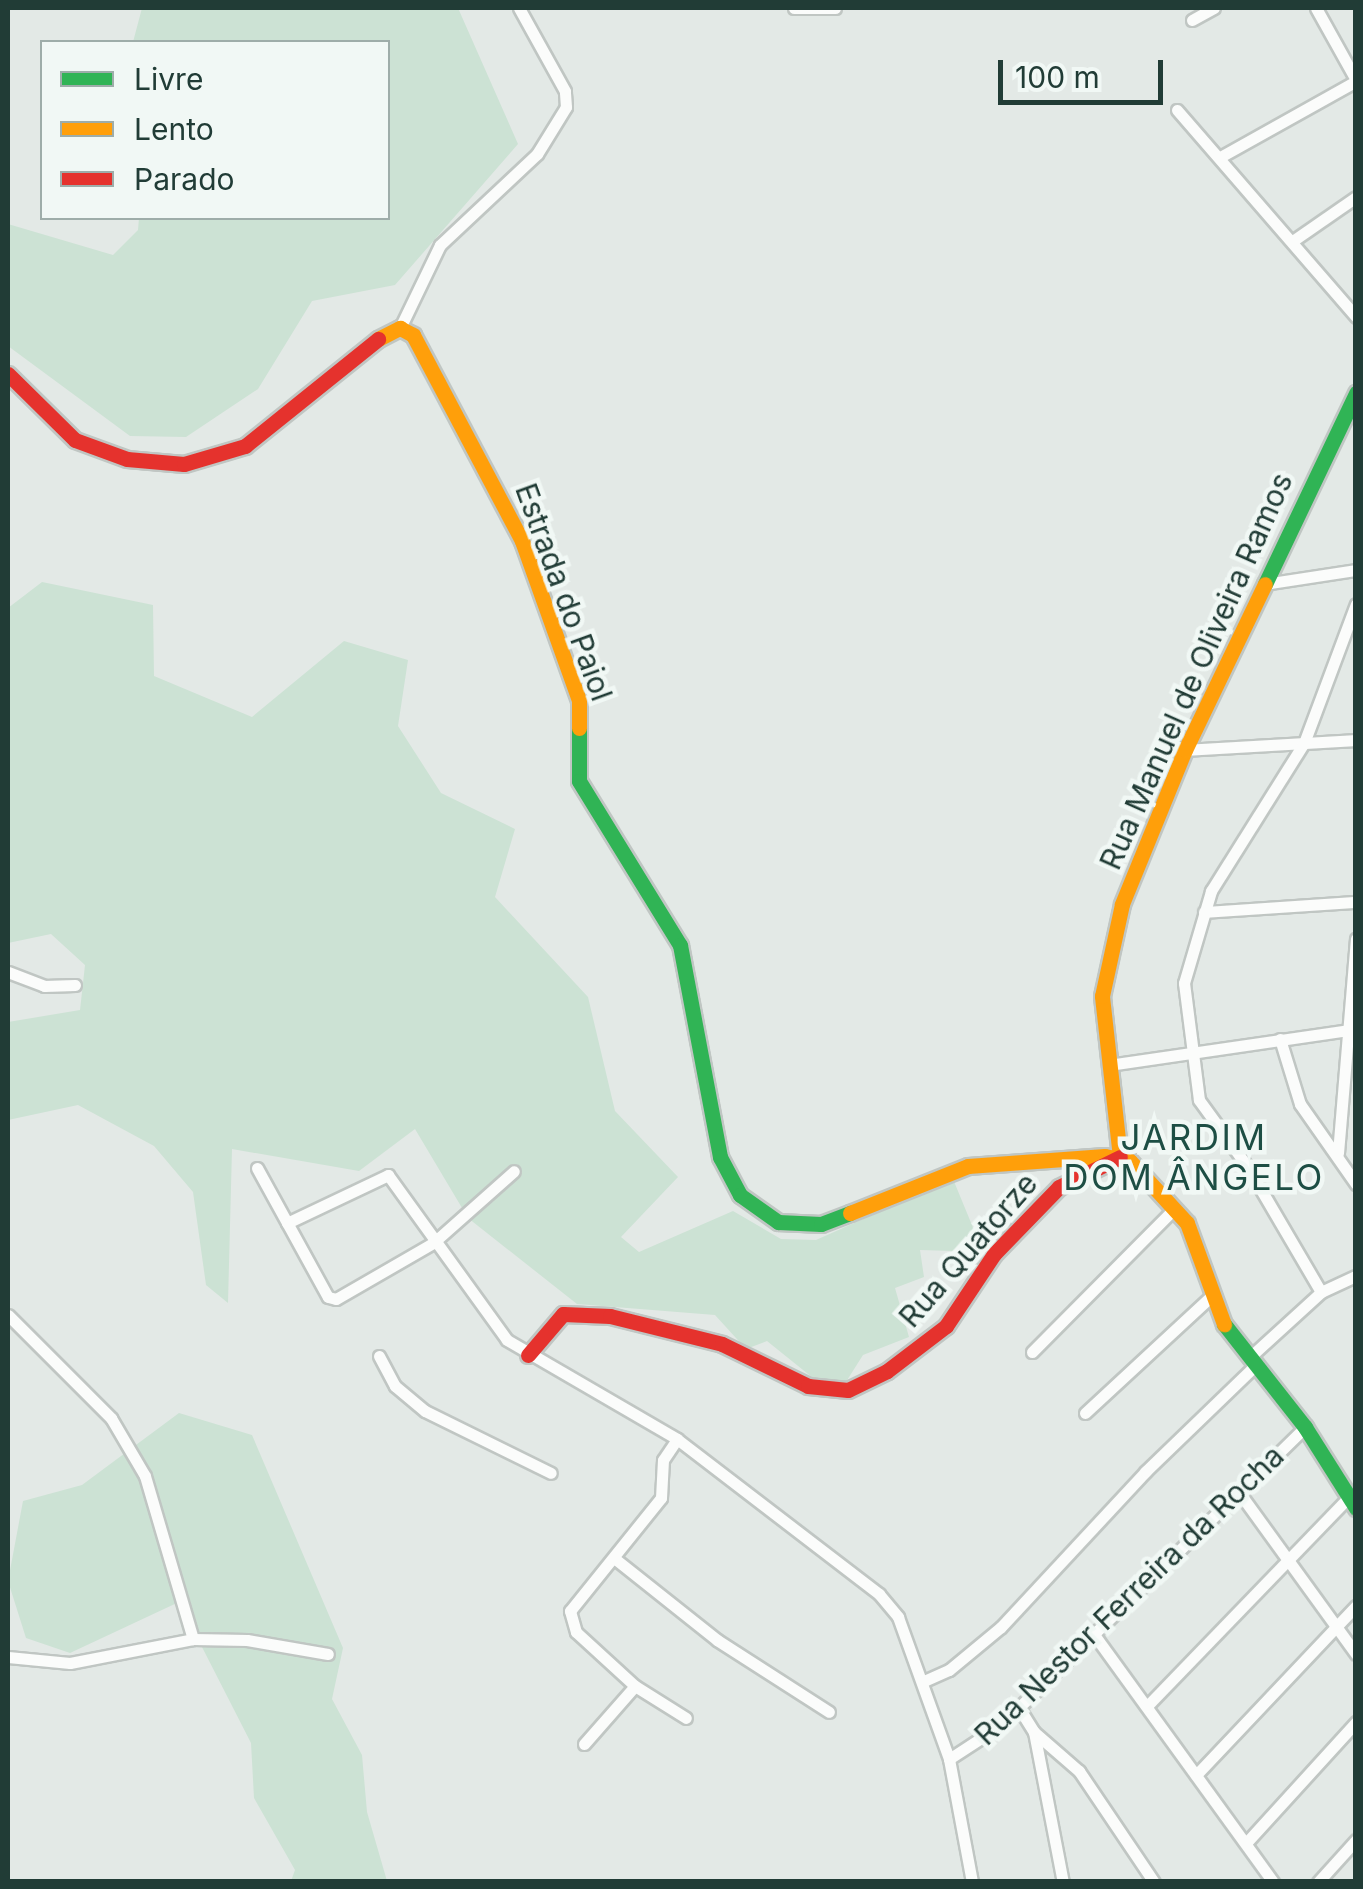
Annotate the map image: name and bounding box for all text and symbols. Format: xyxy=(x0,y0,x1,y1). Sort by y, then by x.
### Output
legend xyxy=(40,40,390,220)
scale bar xyxy=(1003,40,1168,102)
text: 100 m xyxy=(1015,59,1100,95)
text: Livre xyxy=(134,61,203,97)
text: Lento xyxy=(134,111,214,147)
text: Parado xyxy=(134,161,235,197)
street label: Rua Manuel de Oliveira Ramos xyxy=(1092,467,1300,875)
street label: Estrada do Paiol xyxy=(508,478,620,706)
district label: JARDIM DOM ÂNGELO xyxy=(1063,1116,1325,1198)
street label: Rua Quatorze xyxy=(891,1166,1045,1334)
street label: Rua Nestor Ferreira da Rocha xyxy=(967,1438,1291,1752)

